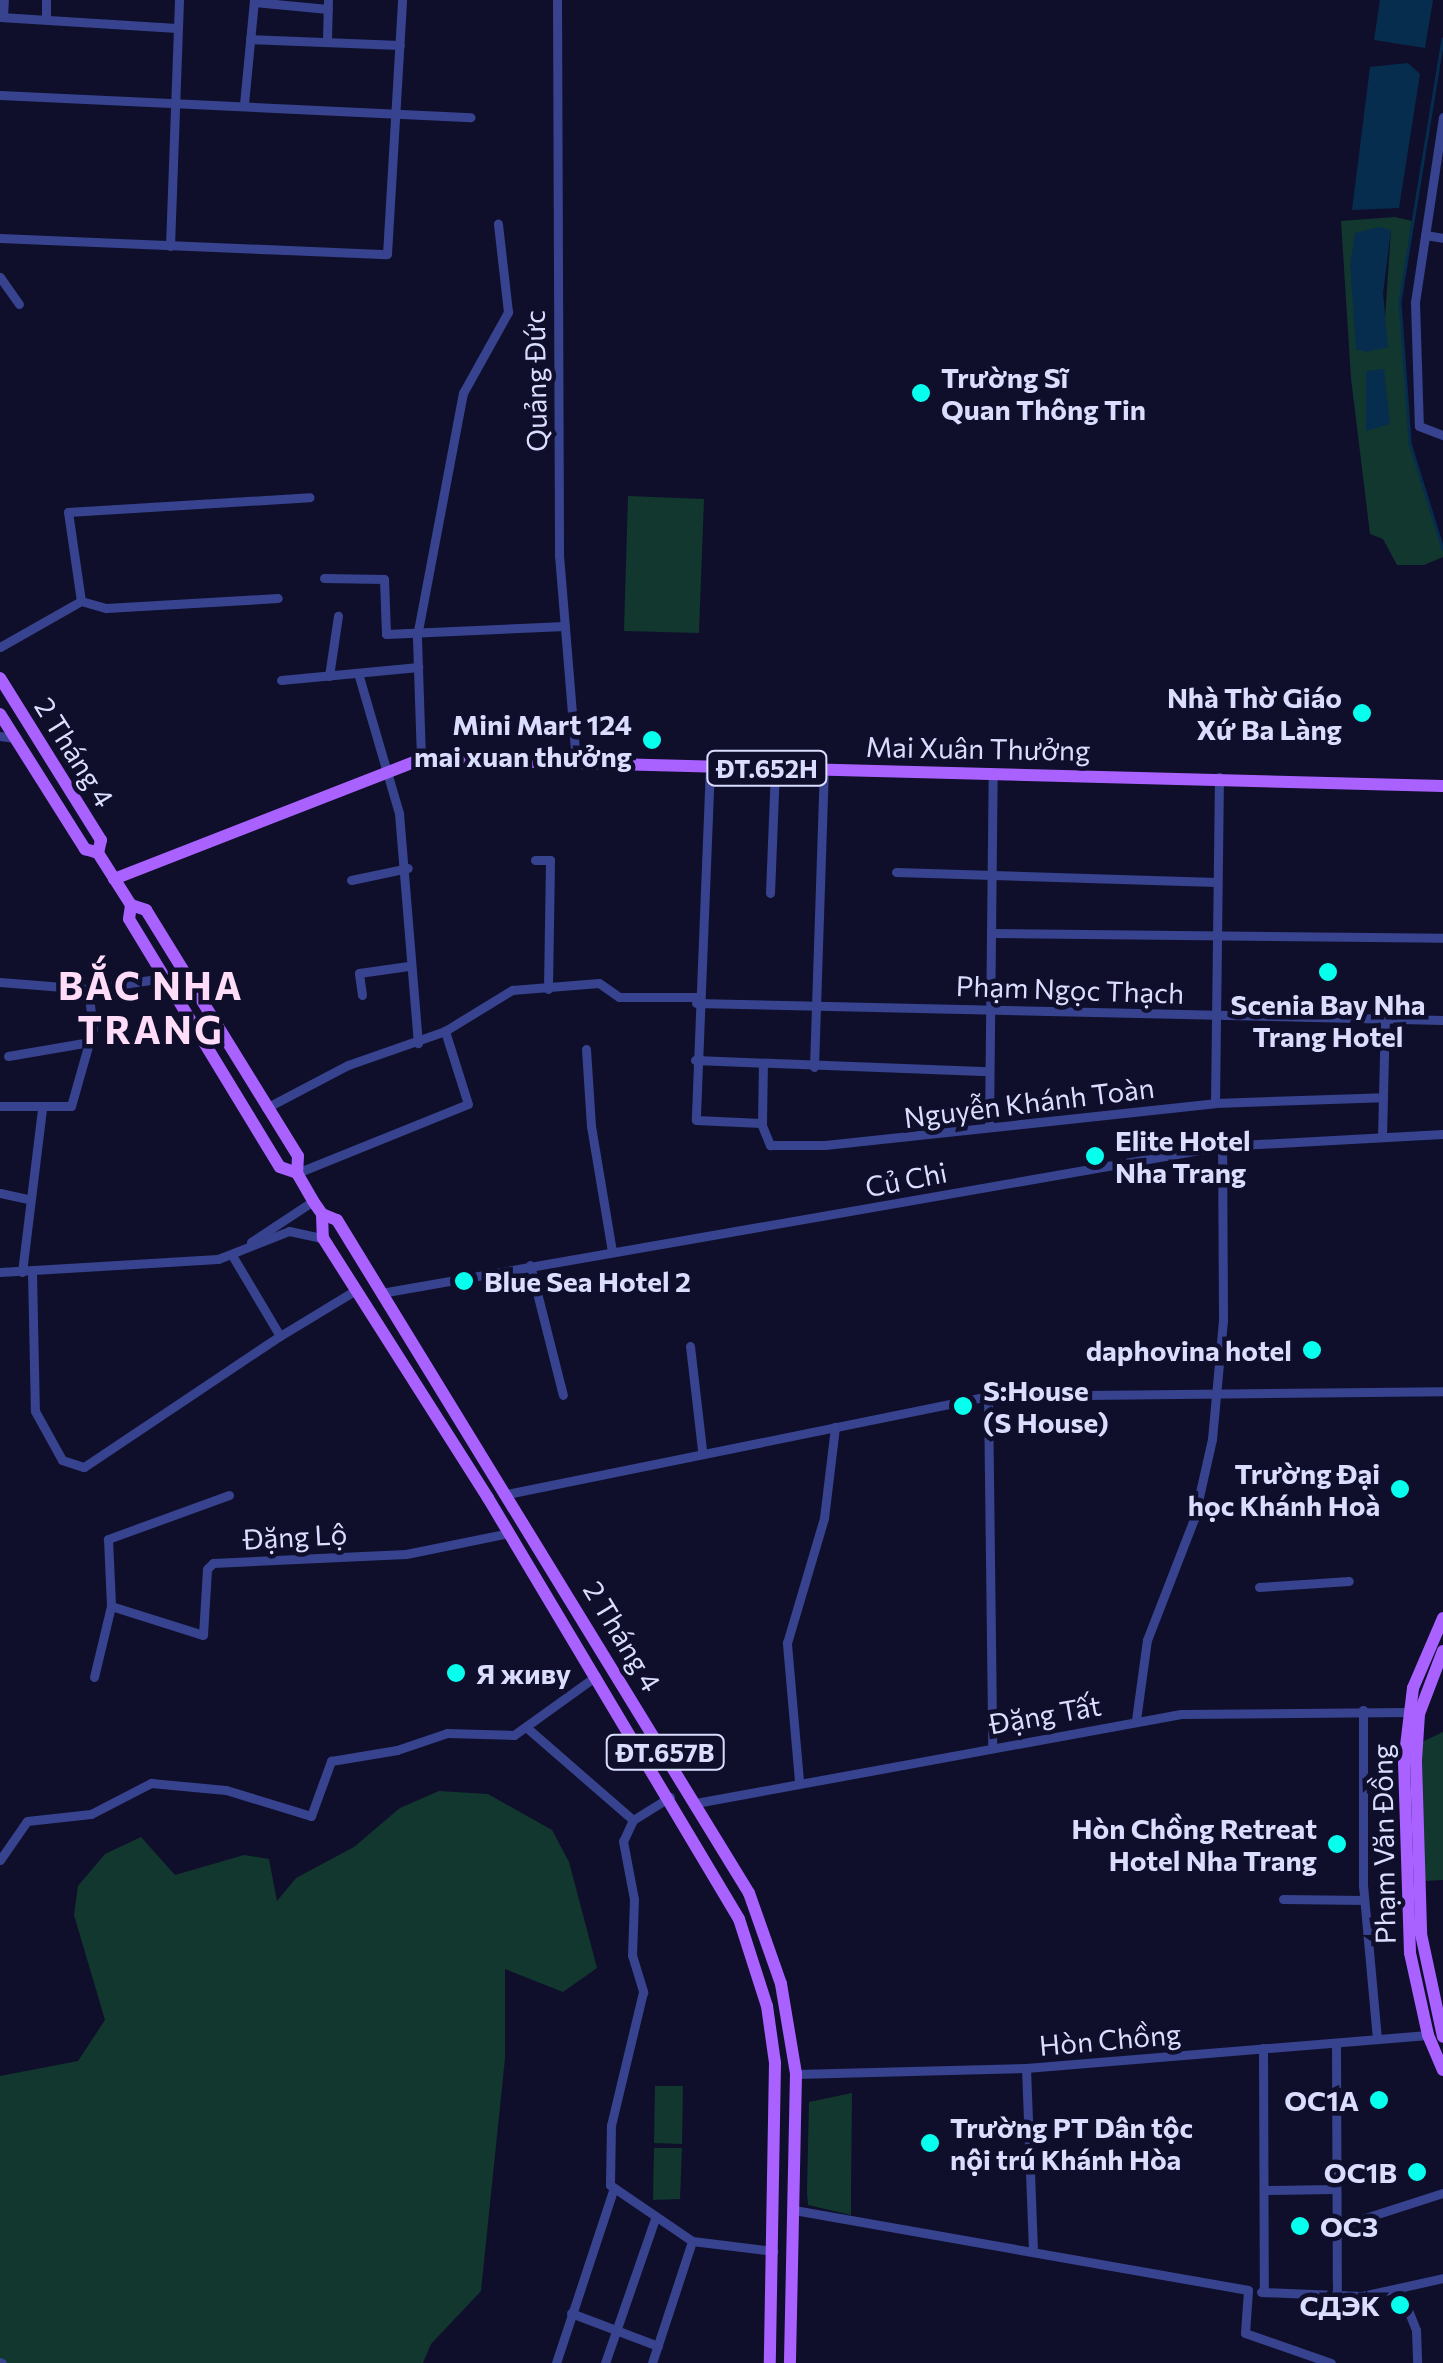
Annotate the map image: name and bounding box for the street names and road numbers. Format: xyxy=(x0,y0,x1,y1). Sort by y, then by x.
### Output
street label: Quảng Đức xyxy=(517,310,553,452)
street label: 2 Tháng 4 xyxy=(28,691,122,813)
street label: Mai Xuân Thưởng xyxy=(865,729,1091,767)
road number: ĐT.652H xyxy=(704,748,830,788)
street label: Phạm Ngọc Thạch xyxy=(955,968,1185,1010)
street label: Nguyễn Khánh Toàn xyxy=(902,1070,1156,1134)
street label: Củ Chi xyxy=(862,1155,950,1203)
street label: Đặng Lộ xyxy=(242,1516,348,1556)
street label: 2 Tháng 4 xyxy=(577,1575,669,1697)
street label: Đặng Tất xyxy=(986,1688,1104,1740)
road number: ĐT.657B xyxy=(605,1732,725,1772)
street label: Phạm Văn Đồng xyxy=(1364,1744,1402,1944)
street label: Hòn Chồng xyxy=(1038,2016,1182,2062)

